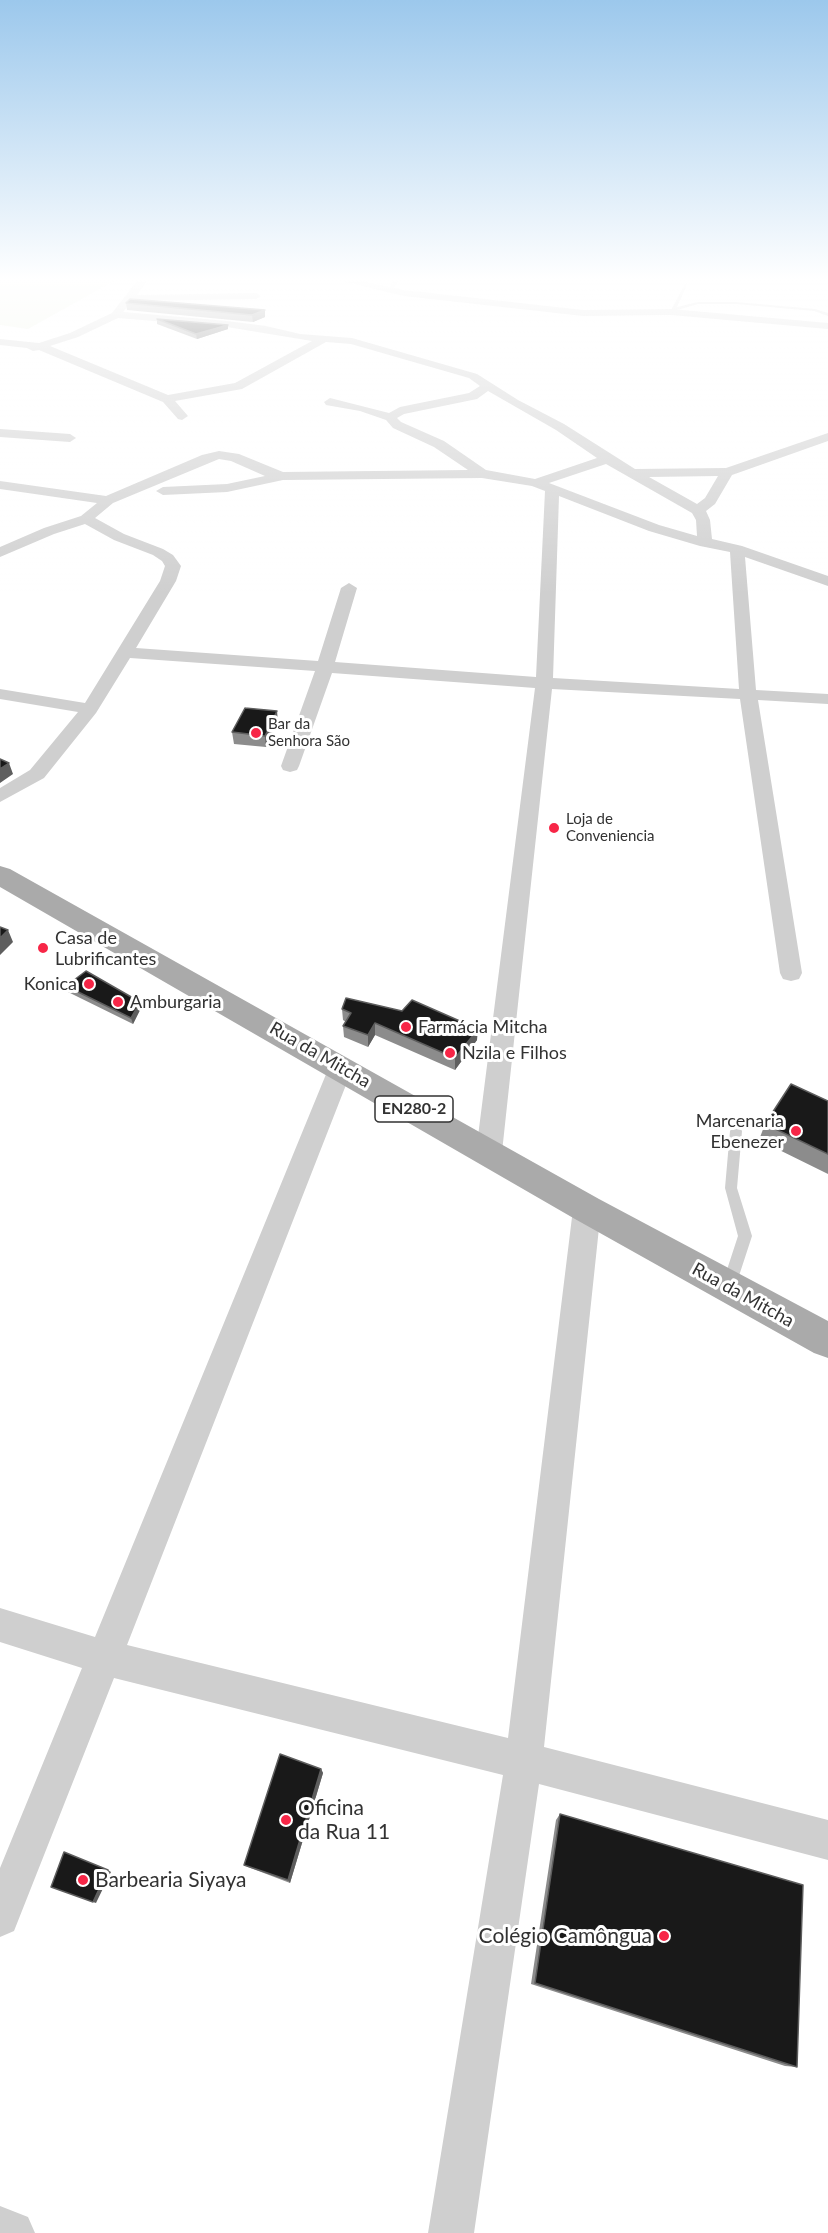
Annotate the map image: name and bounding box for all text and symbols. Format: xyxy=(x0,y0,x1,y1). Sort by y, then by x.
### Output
place label: Bar da Senhora São xyxy=(268,715,350,750)
marker: Bar da Senhora São xyxy=(249,726,263,740)
place label: Loja de Conveniencia xyxy=(566,810,655,845)
marker: Loja de Conveniencia xyxy=(547,821,561,835)
place label: Casa de Lubrificantes xyxy=(55,927,156,970)
marker: Casa de Lubrificantes xyxy=(36,941,50,955)
place label: Konica xyxy=(24,973,77,995)
marker: Konica xyxy=(82,977,96,991)
place label: Amburgaria xyxy=(130,991,222,1013)
marker: Amburgaria xyxy=(111,995,125,1009)
place label: Farmácia Mitcha xyxy=(418,1016,548,1038)
street label: Rua da Mitcha xyxy=(266,1017,374,1093)
marker: Farmácia Mitcha xyxy=(399,1020,413,1034)
place label: Nzila e Filhos xyxy=(462,1042,567,1064)
marker: Nzila e Filhos xyxy=(443,1046,457,1060)
road number: EN280-2 xyxy=(375,1096,453,1122)
place label: Marcenaria Ebenezer xyxy=(696,1110,784,1152)
marker: Marcenaria Ebenezer xyxy=(789,1124,803,1138)
street label: Rua da Mitcha xyxy=(688,1258,798,1332)
place label: Oficina da Rua 11 xyxy=(298,1795,390,1845)
marker: Oficina da Rua 11 xyxy=(279,1813,293,1827)
place label: Barbearia Siyaya xyxy=(95,1867,246,1893)
marker: Barbearia Siyaya xyxy=(76,1873,90,1887)
place label: Colégio Camôngua xyxy=(479,1923,652,1949)
marker: Colégio Camôngua xyxy=(657,1929,671,1943)

